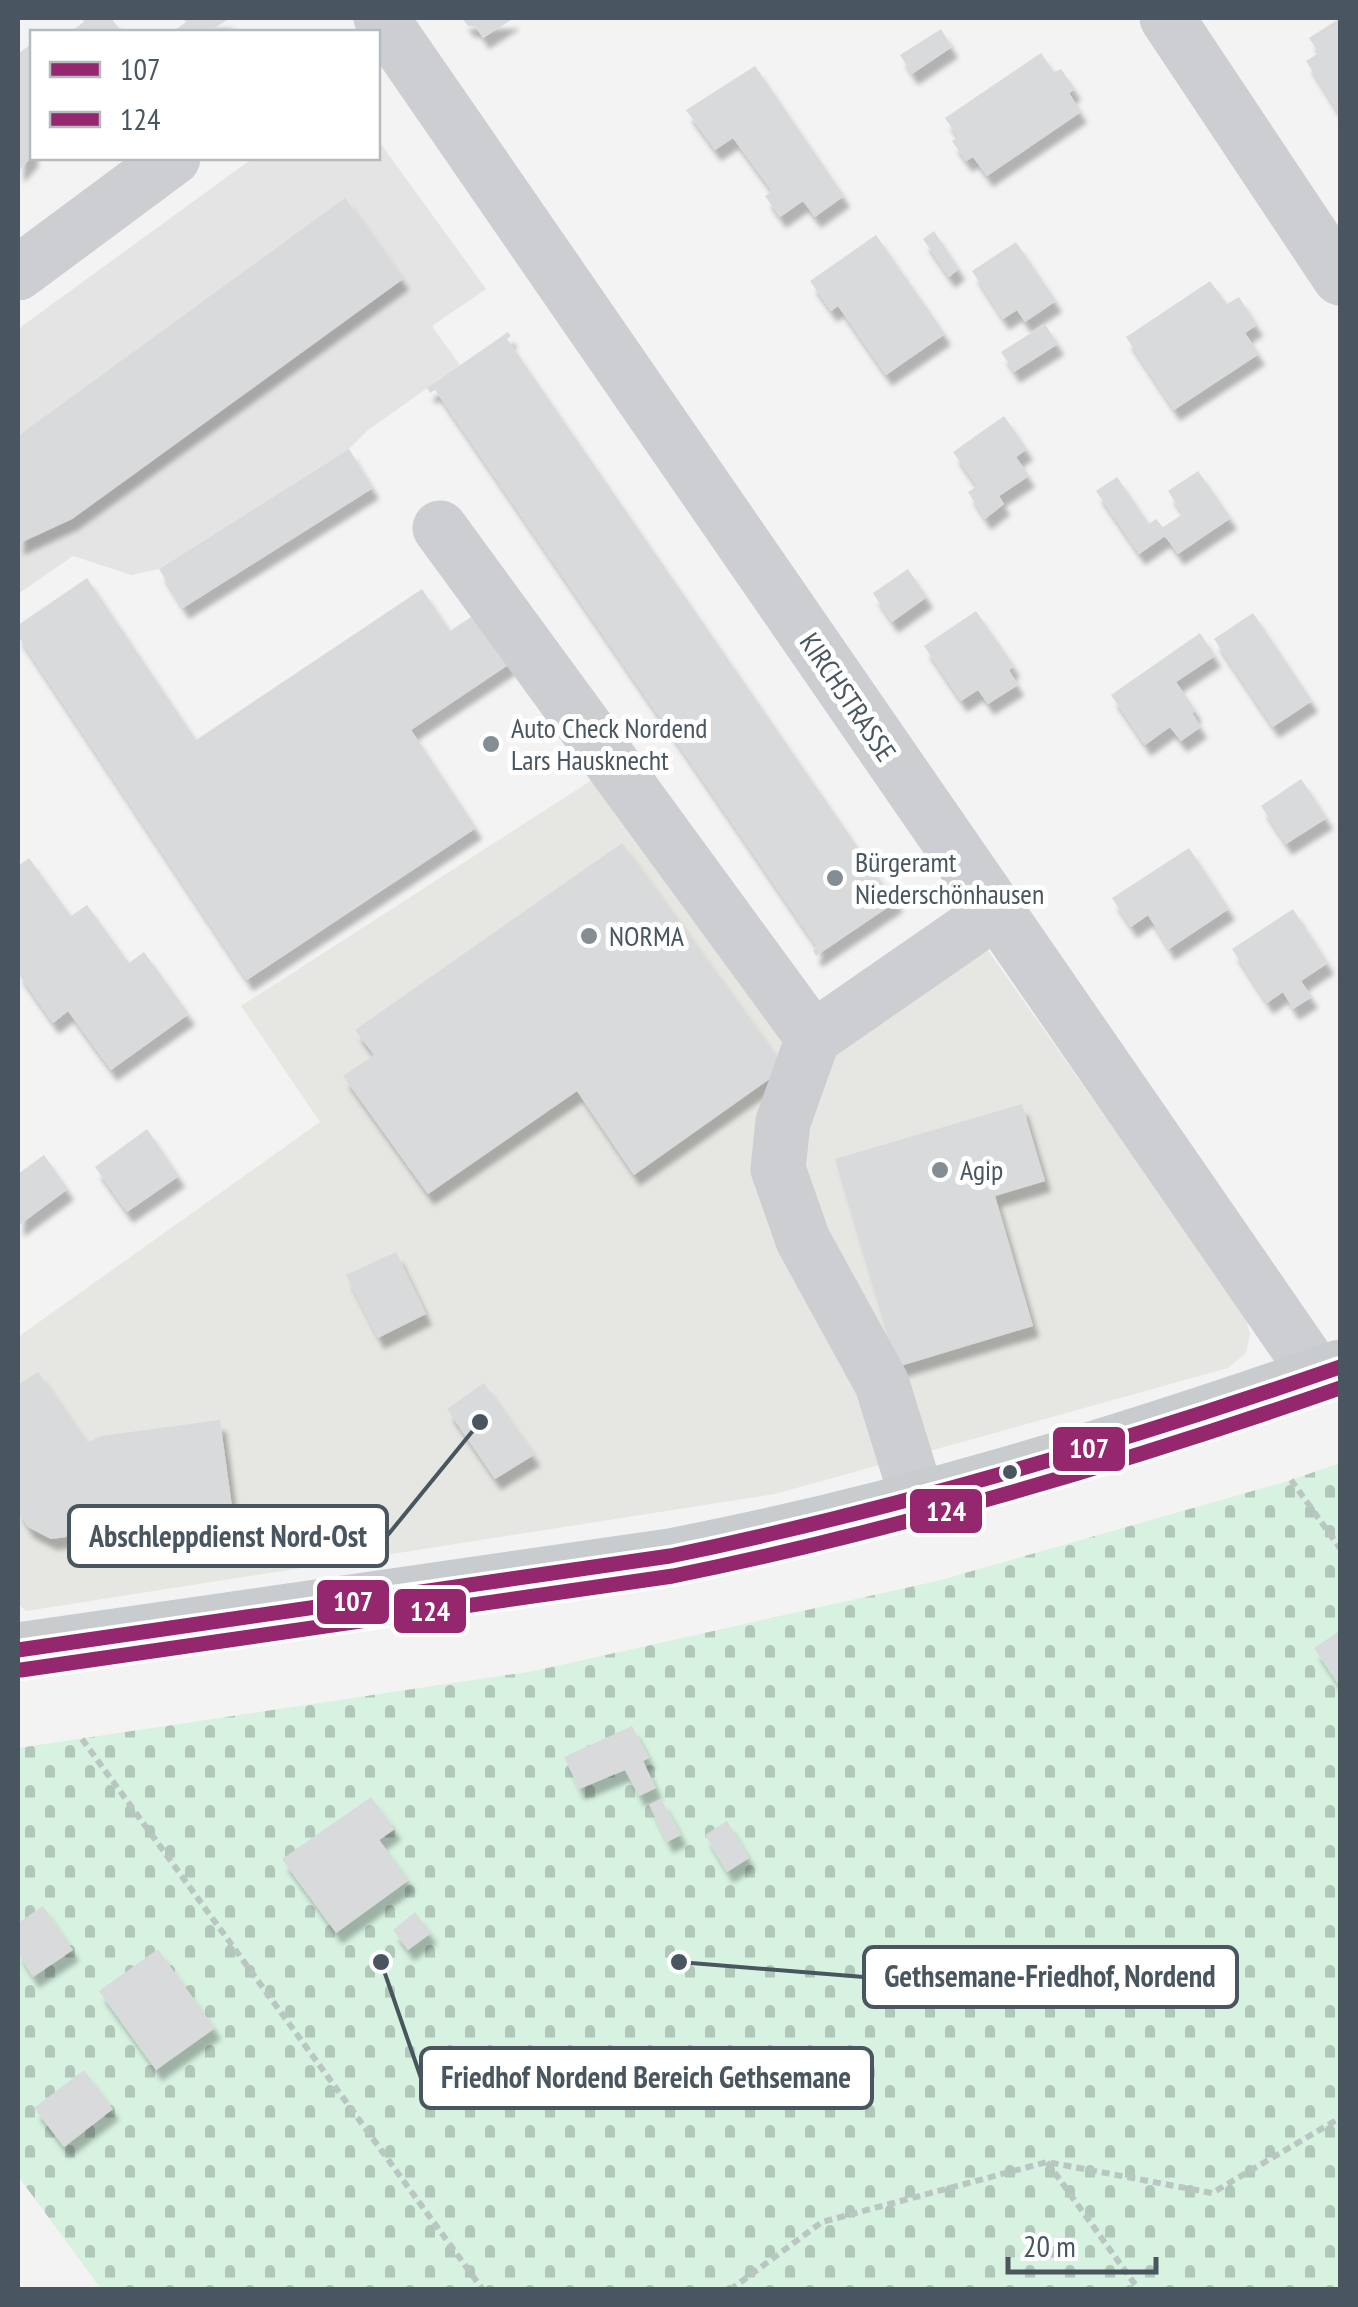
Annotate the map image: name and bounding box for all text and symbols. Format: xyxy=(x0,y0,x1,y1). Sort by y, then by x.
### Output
legend xyxy=(30,30,380,160)
text: 107 xyxy=(120,49,161,88)
text: 124 xyxy=(120,99,161,138)
street label: KIRCHSTRASSE xyxy=(792,625,905,768)
place label: Auto Check Nordend Lars Hausknecht xyxy=(511,709,707,778)
marker: Auto Check Nordend Lars Hausknecht xyxy=(480,733,502,755)
place label: Bürgeramt Niederschönhausen xyxy=(855,843,1044,912)
marker: Bürgeramt Niederschönhausen xyxy=(824,867,846,889)
place label: NORMA xyxy=(609,917,685,954)
marker: NORMA xyxy=(578,925,600,947)
place label: Agip xyxy=(960,1151,1003,1188)
marker: Agip xyxy=(929,1159,951,1181)
line badge: 107 xyxy=(1051,1425,1127,1473)
text: 107 xyxy=(1069,1429,1109,1466)
unlabelled marker xyxy=(1000,1462,1020,1482)
line badge: 124 xyxy=(908,1487,984,1535)
text: 124 xyxy=(926,1492,967,1529)
callout: Abschleppdienst Nord-Ost xyxy=(69,1506,387,1566)
text: Abschleppdienst Nord-Ost xyxy=(88,1516,367,1555)
line badge: 107 xyxy=(315,1578,391,1626)
text: 107 xyxy=(333,1582,373,1619)
line badge: 124 xyxy=(392,1587,468,1635)
text: 124 xyxy=(410,1592,451,1629)
callout: Gethsemane-Friedhof, Nordend xyxy=(864,1947,1237,2007)
text: Gethsemane-Friedhof, Nordend xyxy=(884,1956,1216,1995)
callout: Friedhof Nordend Bereich Gethsemane xyxy=(421,2048,872,2108)
text: Friedhof Nordend Bereich Gethsemane xyxy=(441,2057,851,2096)
scale bar xyxy=(1008,2212,1156,2274)
text: 20 m xyxy=(1023,2226,1076,2265)

